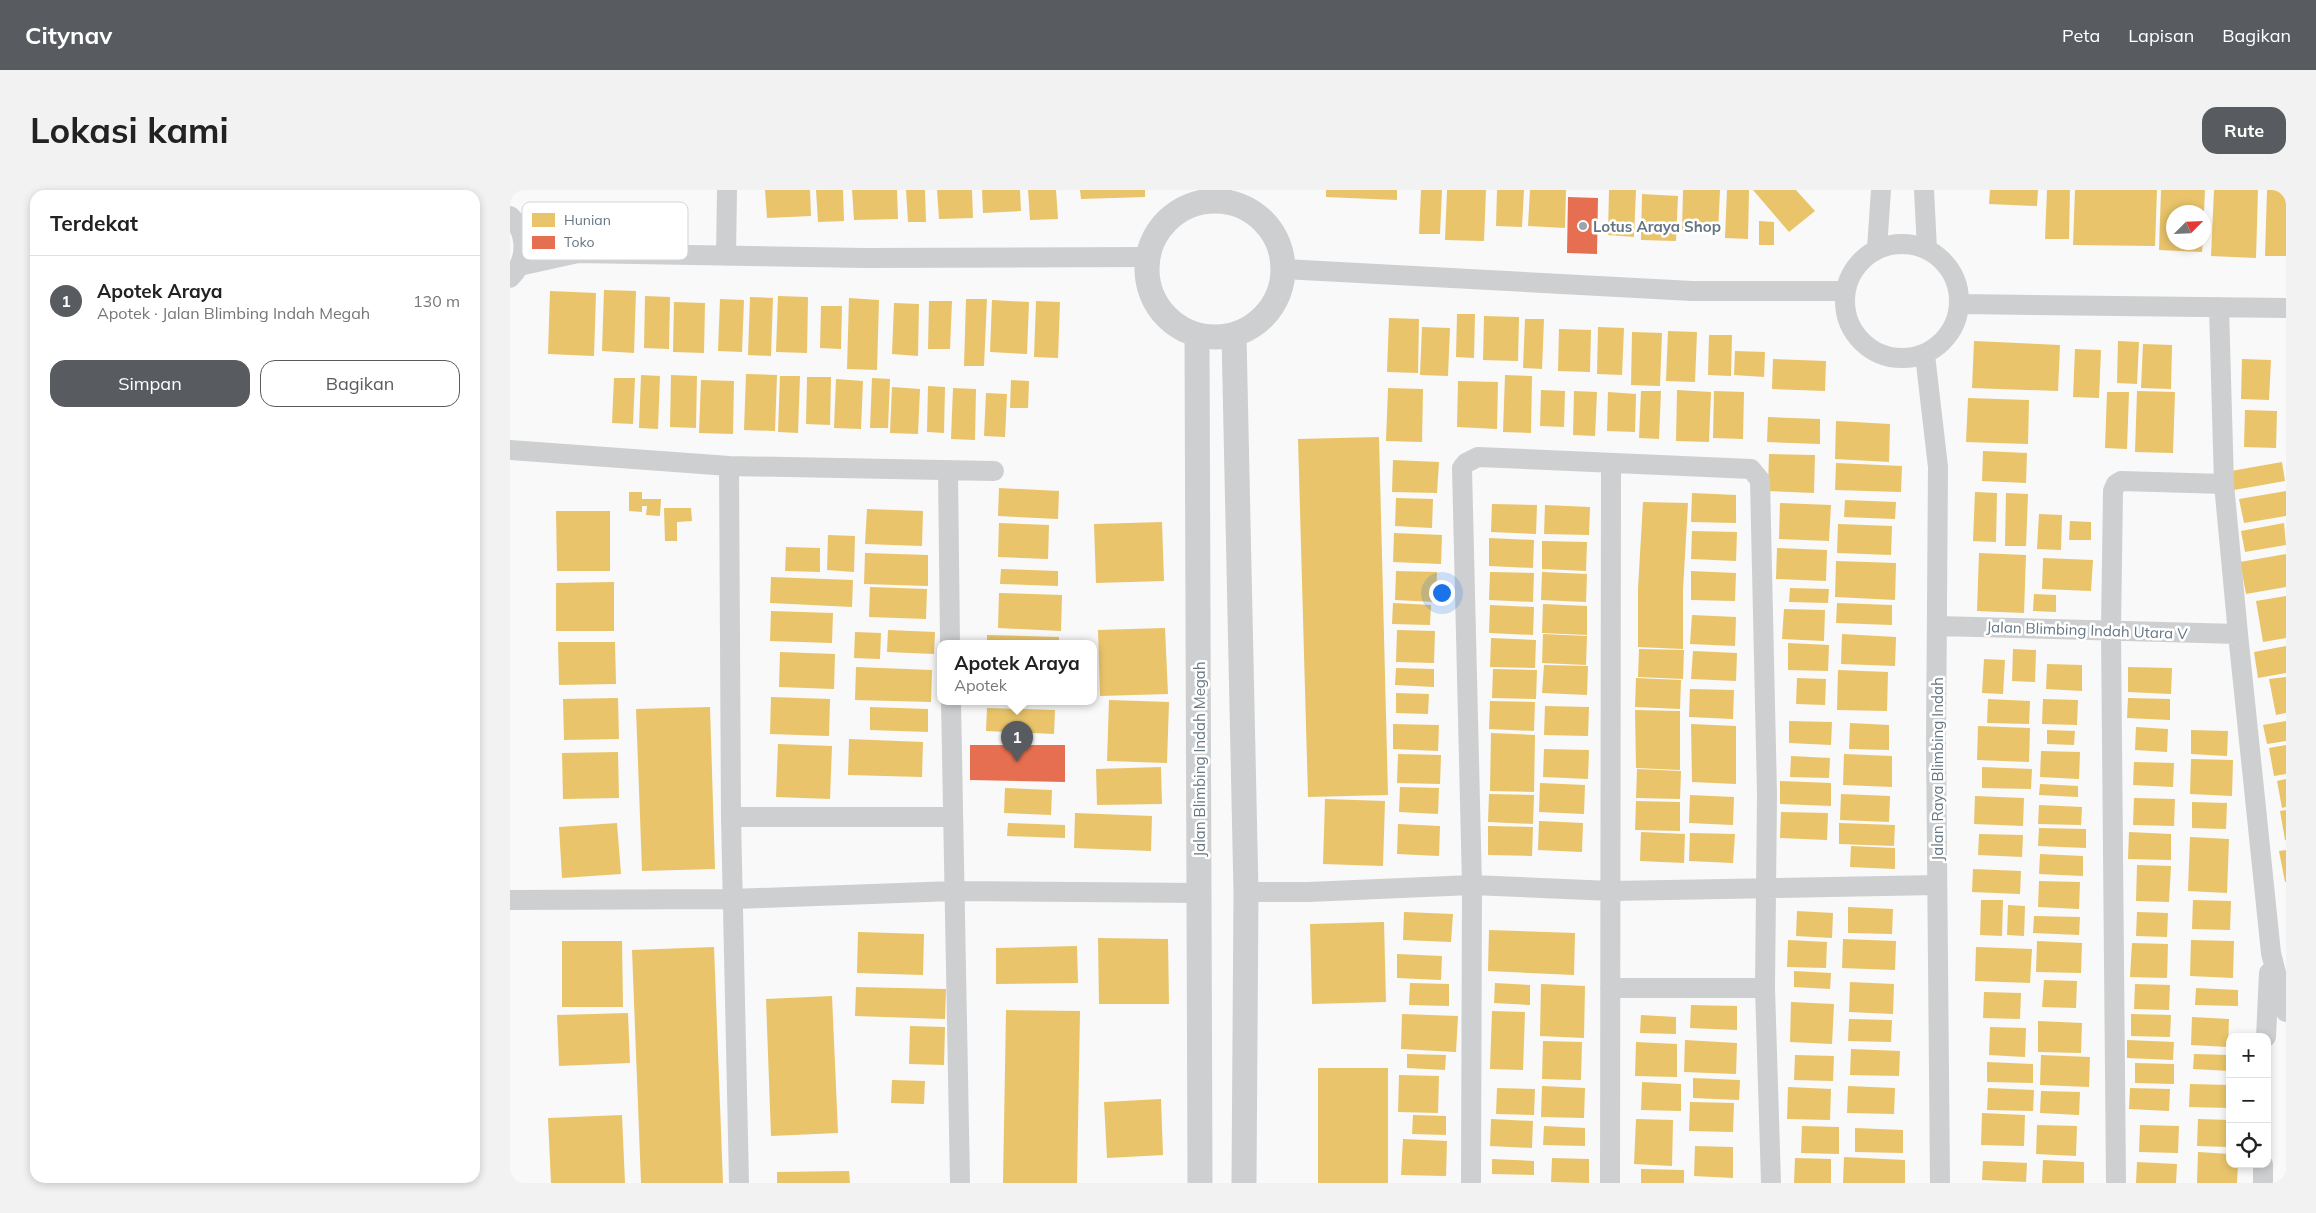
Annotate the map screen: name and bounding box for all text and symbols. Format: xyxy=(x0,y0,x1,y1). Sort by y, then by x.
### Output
text: Citynav xyxy=(25,20,112,50)
text: Peta xyxy=(2062,24,2100,47)
text: Lapisan xyxy=(2128,24,2194,47)
text: Bagikan xyxy=(2222,24,2291,47)
button: Rute xyxy=(2202,107,2286,154)
text: Lokasi kami xyxy=(30,108,229,152)
legend xyxy=(522,202,688,260)
north arrow xyxy=(2166,205,2211,250)
text: Terdekat xyxy=(50,210,138,236)
text: Hunian xyxy=(564,211,611,229)
place label: Lotus Araya Shop xyxy=(1593,217,1721,236)
marker: Lotus Araya Shop xyxy=(1577,220,1589,232)
text: Toko xyxy=(564,233,594,251)
text: Apotek Araya xyxy=(97,279,223,303)
text: 1 xyxy=(61,291,71,311)
text: 130 m xyxy=(413,291,460,311)
text: Apotek · Jalan Blimbing Indah Megah xyxy=(97,303,370,323)
button: Simpan xyxy=(50,360,250,407)
button: Bagikan xyxy=(260,360,460,407)
your location xyxy=(1429,580,1455,606)
street label: Jalan Blimbing Indah Utara V xyxy=(1986,617,2188,643)
popup xyxy=(937,640,1097,705)
text: Apotek Araya xyxy=(954,651,1080,675)
street label: Jalan Blimbing Indah Megah xyxy=(1190,661,1209,857)
text: Apotek xyxy=(954,675,1007,695)
street label: Jalan Raya Blimbing Indah xyxy=(1928,677,1947,861)
pin: 1 xyxy=(1001,721,1033,762)
map controls xyxy=(2226,1033,2271,1168)
button: + xyxy=(2226,1033,2271,1078)
button: − xyxy=(2226,1078,2271,1123)
button: locate xyxy=(2226,1123,2271,1168)

